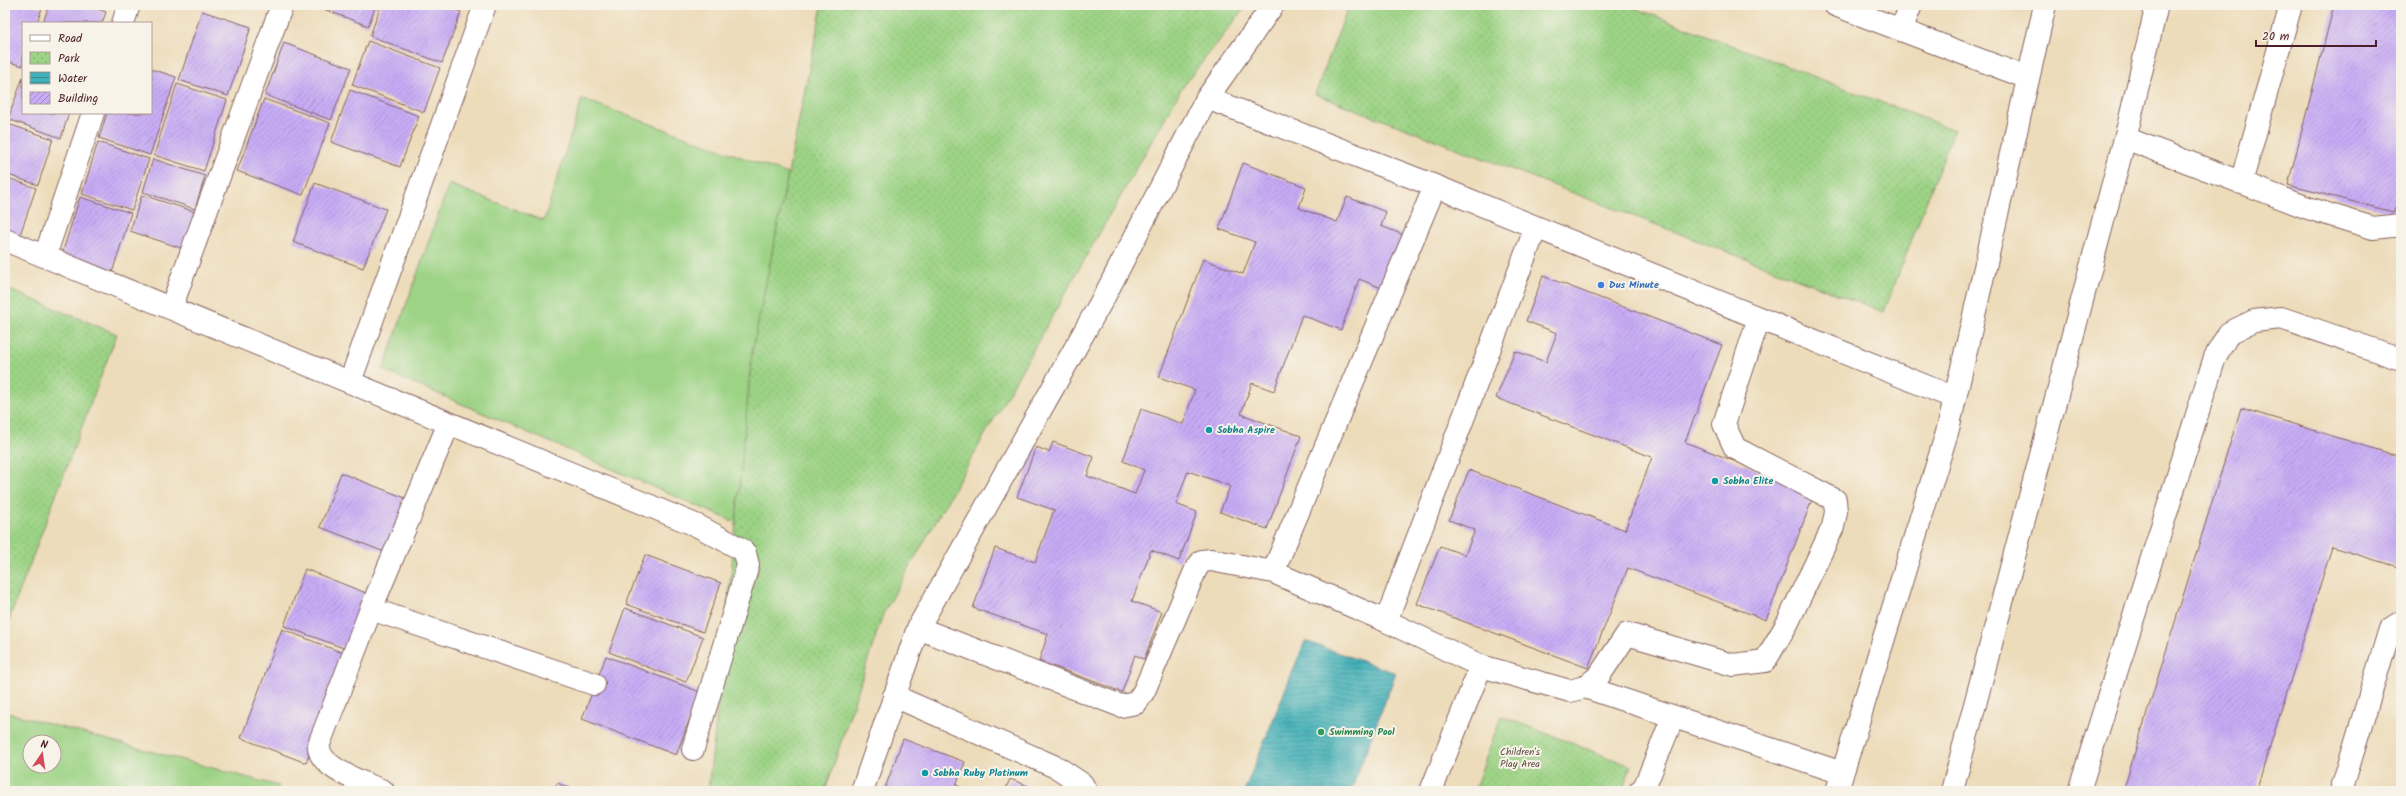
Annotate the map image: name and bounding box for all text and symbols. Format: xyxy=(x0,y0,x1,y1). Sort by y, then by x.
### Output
legend xyxy=(22,22,152,114)
scale bar xyxy=(2256,22,2376,48)
text: 20 m xyxy=(2262,27,2290,46)
text: Road xyxy=(58,29,83,48)
text: Park xyxy=(58,49,80,68)
text: Water xyxy=(58,69,88,88)
text: Building xyxy=(58,89,98,108)
place label: Dus Minute xyxy=(1609,277,1659,293)
marker: Dus Minute xyxy=(1596,280,1606,290)
place label: Sobha Aspire xyxy=(1217,422,1275,438)
marker: Sobha Aspire xyxy=(1204,425,1214,435)
place label: Sobha Elite xyxy=(1723,473,1774,489)
marker: Sobha Elite xyxy=(1710,476,1720,486)
place label: Swimming Pool xyxy=(1329,724,1395,740)
marker: Swimming Pool xyxy=(1316,727,1326,737)
north arrow xyxy=(22,734,62,774)
text: N xyxy=(39,736,49,755)
park label: Children's Play Area xyxy=(1500,744,1541,772)
place label: Sobha Ruby Platinum xyxy=(933,765,1028,781)
marker: Sobha Ruby Platinum xyxy=(920,768,930,778)

